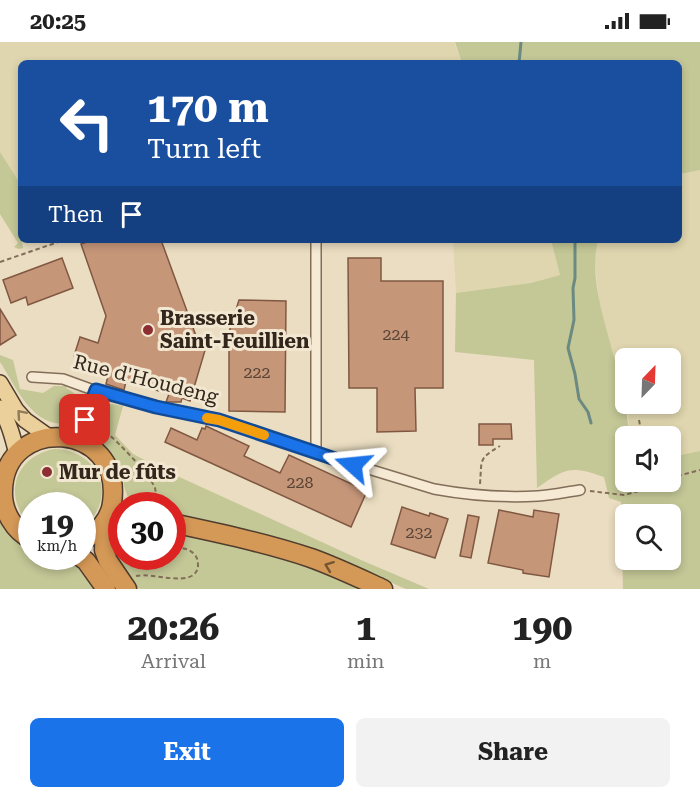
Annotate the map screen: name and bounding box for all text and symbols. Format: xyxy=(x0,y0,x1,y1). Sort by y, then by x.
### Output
text: 20:25 xyxy=(30,9,86,34)
text: 170 m xyxy=(147,83,269,132)
icon: left xyxy=(48,84,126,162)
text: Turn left xyxy=(147,133,261,165)
icon: arrive xyxy=(115,198,148,231)
text: Then xyxy=(48,202,103,227)
place label: Brasserie Saint-Feuillien xyxy=(160,306,310,353)
marker: Brasserie Saint-Feuillien xyxy=(141,323,155,337)
house number: 224 xyxy=(383,325,409,344)
north arrow xyxy=(615,348,681,414)
map controls xyxy=(615,348,681,570)
street label: Rue d'Houdeng xyxy=(71,349,222,409)
house number: 222 xyxy=(244,363,270,382)
pin xyxy=(59,394,110,445)
icon: arrive xyxy=(68,403,101,436)
one-way arrow xyxy=(17,410,28,421)
button: sound xyxy=(615,426,681,492)
position arrow xyxy=(321,433,385,497)
place label: Mur de fûts xyxy=(59,460,176,484)
marker: Mur de fûts xyxy=(40,465,54,479)
house number: 228 xyxy=(287,473,313,492)
speed limit sign: 30 xyxy=(108,492,186,570)
button: search xyxy=(615,504,681,570)
text: 19 xyxy=(40,506,74,541)
house number: 232 xyxy=(406,523,432,542)
text: km/h xyxy=(37,537,77,555)
one-way arrow xyxy=(325,560,335,573)
text: 20:26 xyxy=(128,607,219,649)
text: 1 xyxy=(356,607,376,649)
text: 190 xyxy=(512,607,572,649)
text: Arrival xyxy=(141,649,206,673)
text: min xyxy=(347,649,384,673)
text: m xyxy=(533,649,551,673)
button: Exit xyxy=(30,718,344,787)
button: Share xyxy=(356,718,670,787)

